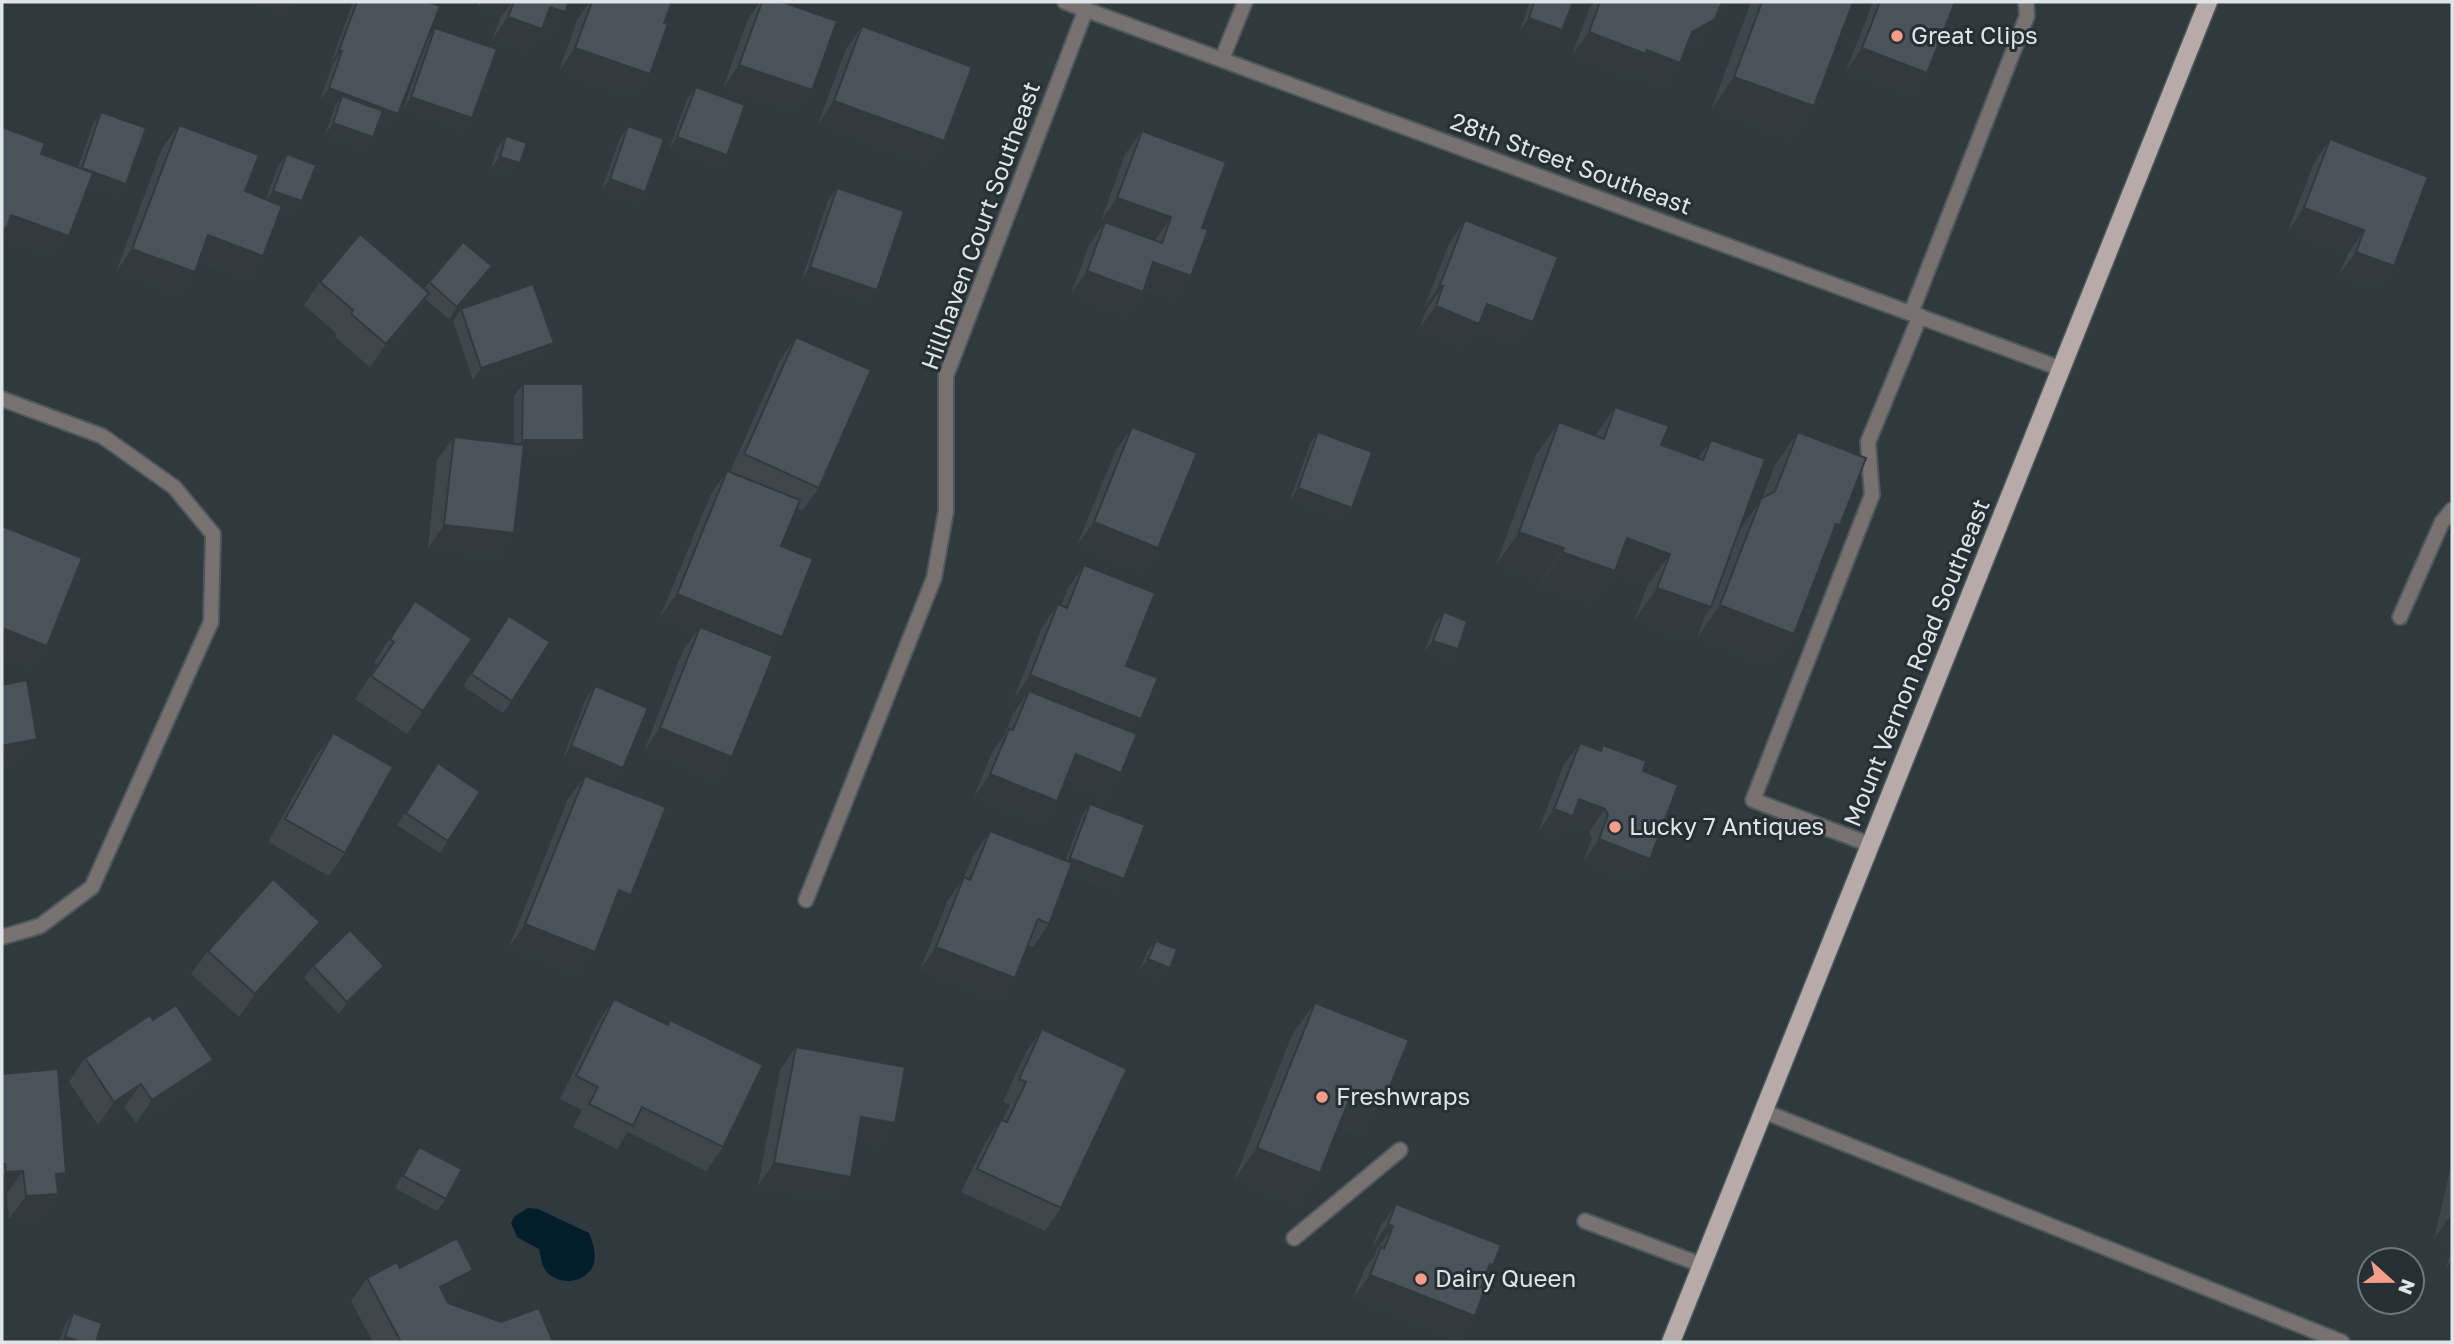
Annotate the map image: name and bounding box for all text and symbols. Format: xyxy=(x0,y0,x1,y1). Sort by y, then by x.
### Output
place label: Great Clips xyxy=(1911,20,2038,49)
marker: Great Clips xyxy=(1889,28,1905,44)
street label: Hillhaven Court Southeast xyxy=(914,77,1045,374)
street label: 28th Street Southeast xyxy=(1447,105,1696,220)
street label: Mount Vernon Road Southeast xyxy=(1836,494,1995,830)
place label: Lucky 7 Antiques xyxy=(1629,811,1824,840)
marker: Lucky 7 Antiques xyxy=(1607,819,1623,835)
place label: Freshwraps xyxy=(1336,1081,1470,1110)
marker: Freshwraps xyxy=(1314,1089,1330,1105)
north arrow xyxy=(2356,1246,2426,1316)
place label: Dairy Queen xyxy=(1435,1263,1576,1292)
marker: Dairy Queen xyxy=(1413,1271,1429,1287)
text: N xyxy=(2394,1276,2421,1298)

